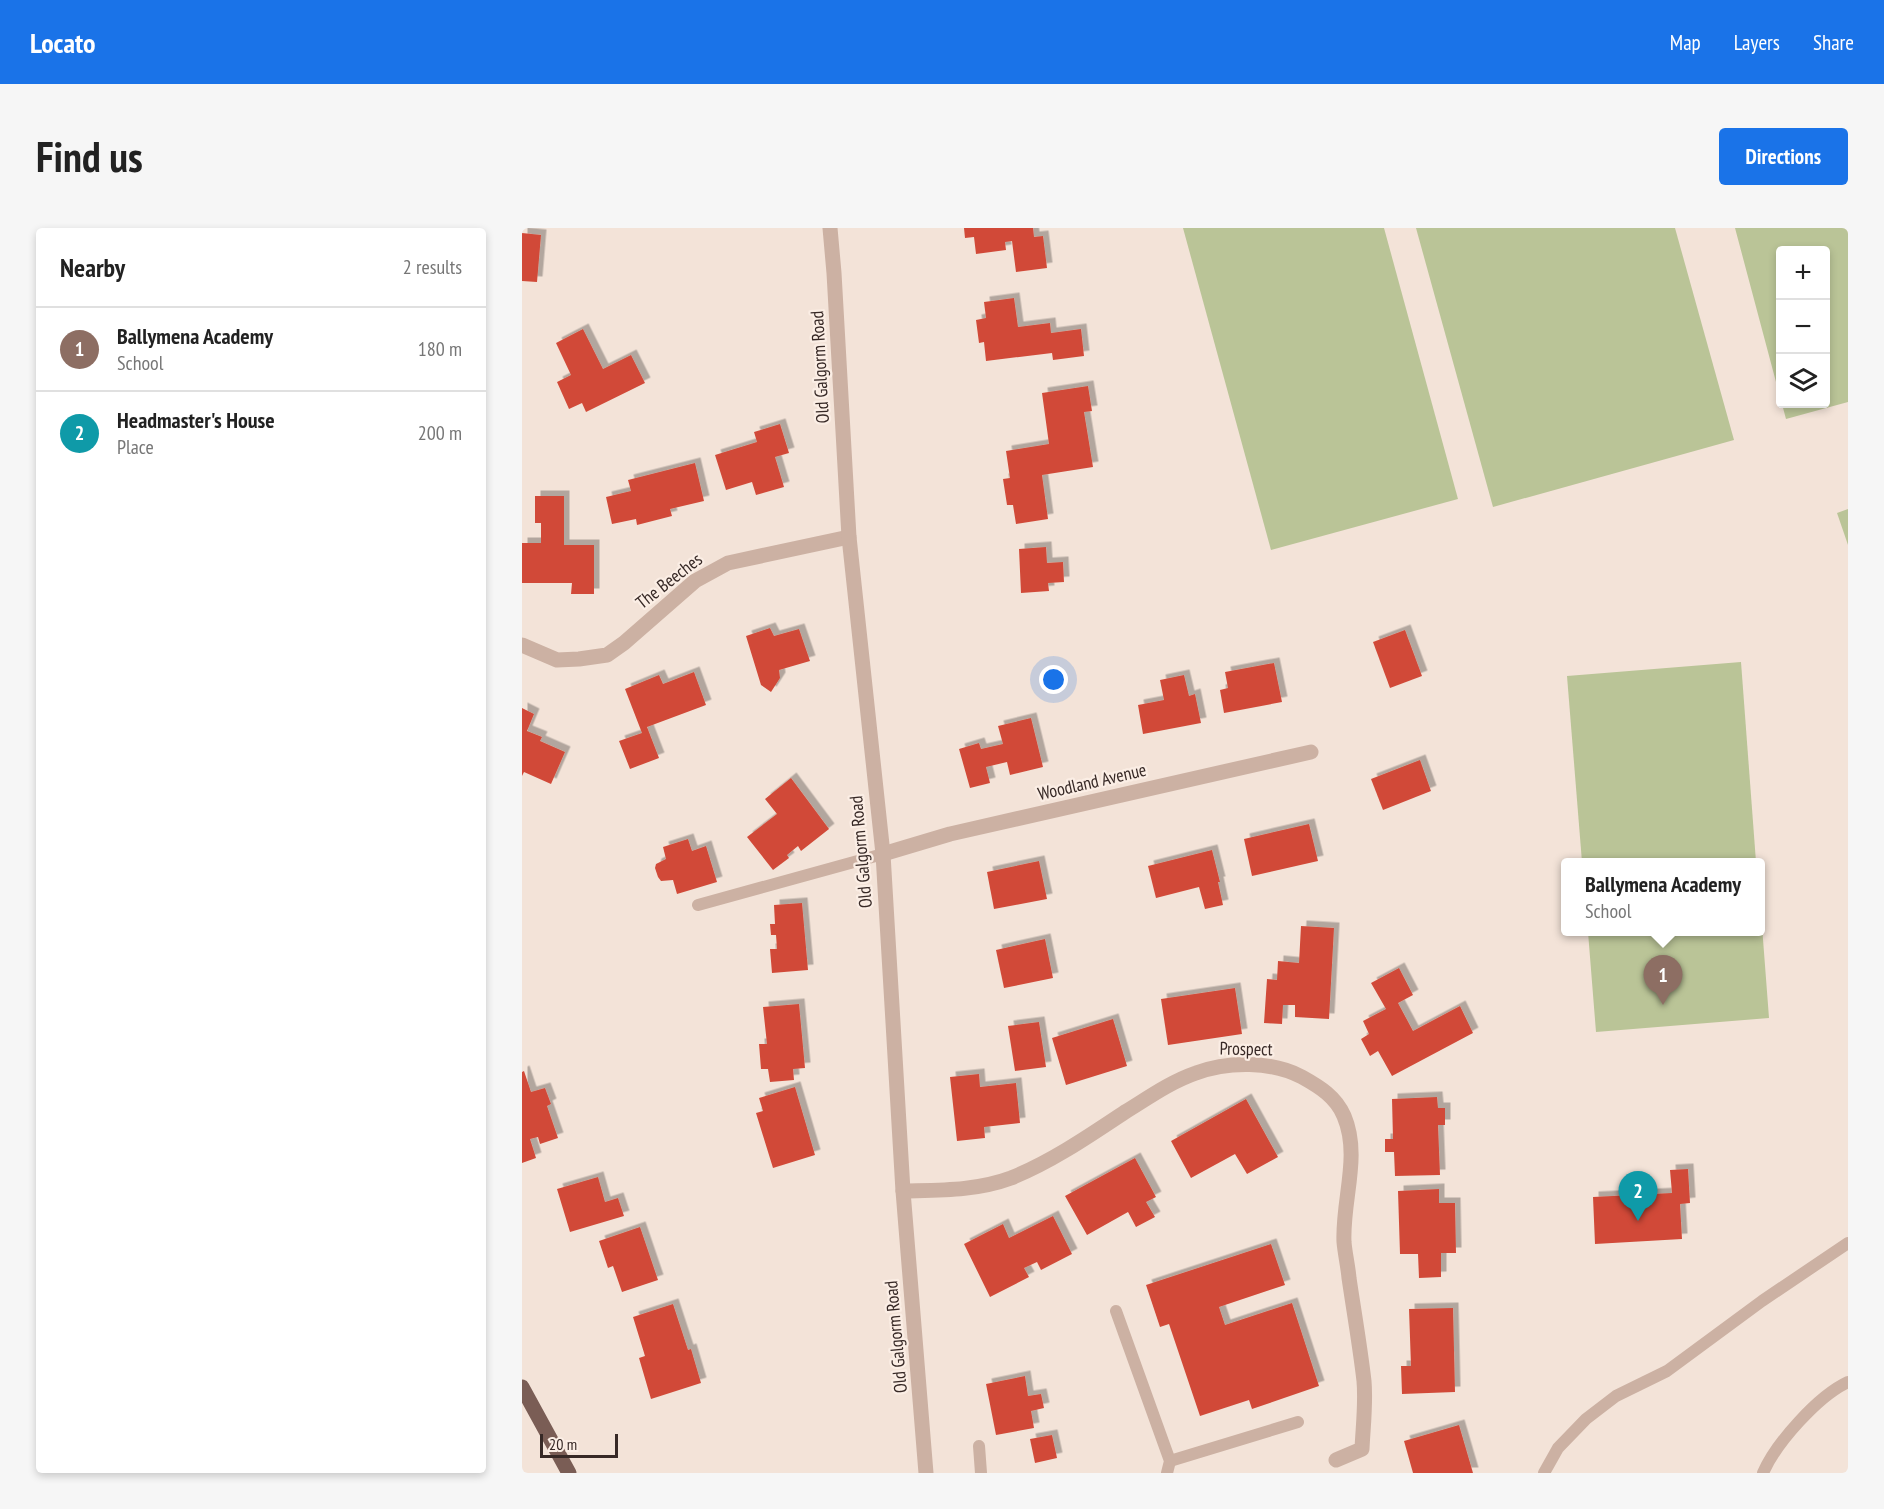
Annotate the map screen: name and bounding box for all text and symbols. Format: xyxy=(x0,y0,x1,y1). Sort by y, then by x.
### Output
text: Locato xyxy=(30,24,96,61)
text: Map xyxy=(1670,29,1701,56)
text: Layers xyxy=(1734,29,1780,56)
text: Share xyxy=(1813,29,1854,56)
button: Directions xyxy=(1719,128,1848,185)
text: Find us xyxy=(36,129,143,184)
map controls xyxy=(1776,246,1830,408)
button: + xyxy=(1776,246,1830,300)
text: Nearby xyxy=(60,251,125,284)
text: 2 results xyxy=(403,254,462,280)
button: − xyxy=(1776,300,1830,354)
street label: Old Galgorm Road xyxy=(805,310,834,424)
text: Ballymena Academy xyxy=(117,322,273,350)
text: 1 xyxy=(75,336,84,362)
text: 180 m xyxy=(418,336,462,362)
text: School xyxy=(117,350,163,376)
button: layers xyxy=(1776,354,1830,408)
text: Headmaster's House xyxy=(117,406,275,434)
text: 2 xyxy=(75,420,84,446)
text: 200 m xyxy=(418,420,462,446)
text: Place xyxy=(117,434,154,460)
street label: The Beeches xyxy=(631,547,707,614)
your location xyxy=(1039,665,1068,694)
street label: Woodland Avenue xyxy=(1035,758,1148,805)
street label: Old Galgorm Road xyxy=(844,795,877,909)
popup xyxy=(1561,858,1765,936)
text: Ballymena Academy xyxy=(1585,870,1741,898)
text: School xyxy=(1585,898,1631,924)
pin: 1 xyxy=(1644,956,1682,1005)
street label: Prospect xyxy=(1219,1037,1273,1060)
pin: 2 xyxy=(1618,1172,1658,1221)
street label: Old Galgorm Road xyxy=(879,1280,912,1394)
scale bar xyxy=(540,1431,618,1458)
text: 20 m xyxy=(549,1434,577,1454)

